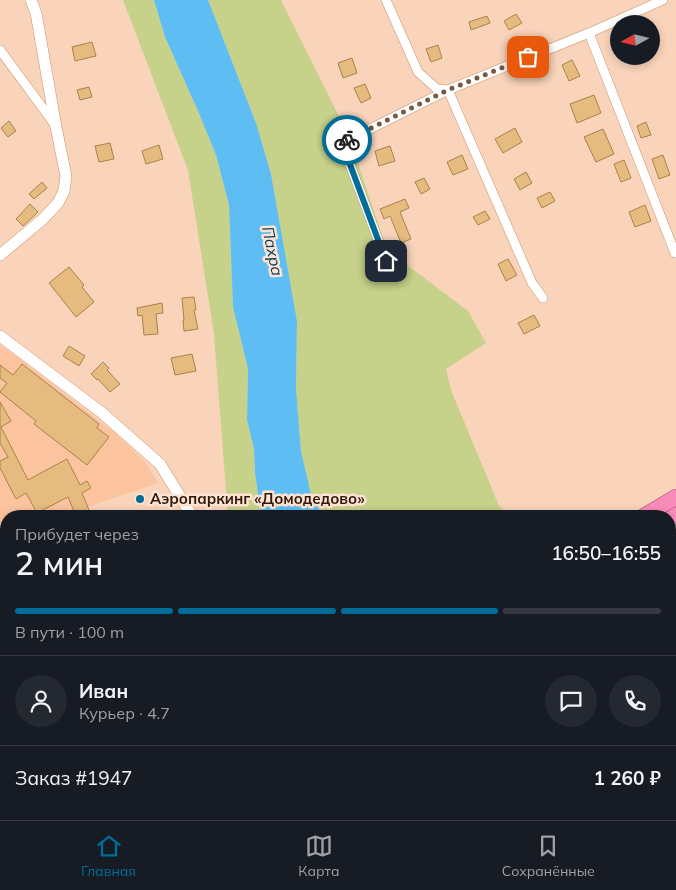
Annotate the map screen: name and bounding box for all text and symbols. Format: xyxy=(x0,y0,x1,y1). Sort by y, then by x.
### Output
north arrow xyxy=(610,15,660,65)
map controls xyxy=(610,15,660,65)
pin xyxy=(507,36,549,78)
icon: bag xyxy=(514,43,542,71)
courier xyxy=(322,115,372,165)
icon: bike xyxy=(333,126,361,154)
water label: Пахра xyxy=(258,224,288,278)
pin xyxy=(365,240,407,282)
icon: home xyxy=(372,247,400,275)
place label: Аэропаркинг «Домодедово» xyxy=(150,489,365,508)
marker: Аэропаркинг «Домодедово» xyxy=(134,493,146,505)
text: Прибудет через xyxy=(15,524,139,544)
text: 16:50–16:55 xyxy=(551,541,661,565)
text: 2 мин xyxy=(15,543,103,583)
text: В пути · 100 m xyxy=(15,622,124,642)
button: person xyxy=(15,675,67,727)
button: chat xyxy=(545,675,597,727)
button: phone xyxy=(609,675,661,727)
text: Иван xyxy=(79,679,128,703)
text: Курьер · 4.7 xyxy=(79,703,170,723)
text: Заказ #1947 xyxy=(15,766,132,790)
text: 1 260 ₽ xyxy=(594,766,661,790)
tab: Главная xyxy=(81,832,136,880)
tab: Карта xyxy=(298,832,339,880)
tab: Сохранённые xyxy=(502,832,595,880)

